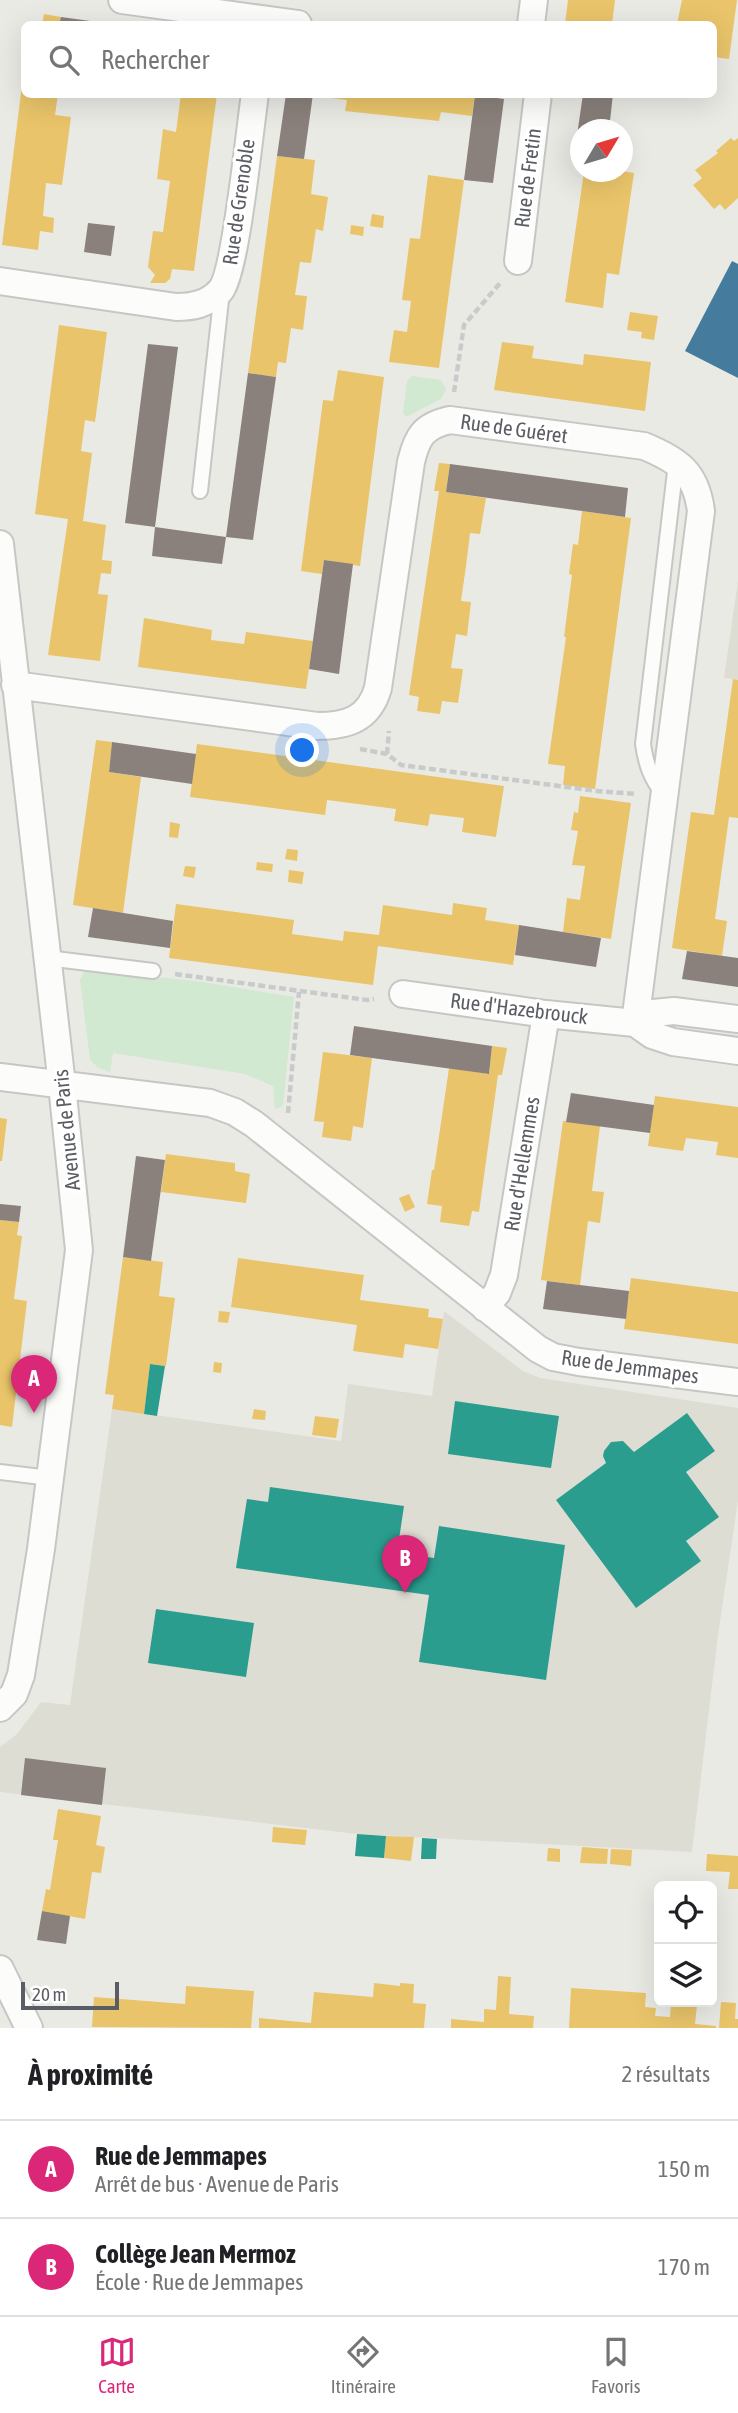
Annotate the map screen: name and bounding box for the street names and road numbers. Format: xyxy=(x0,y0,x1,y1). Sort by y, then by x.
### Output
street label: Rue de Fretin xyxy=(509,127,545,229)
street label: Rue de Grenoble xyxy=(217,137,259,267)
street label: Rue de Guéret xyxy=(459,409,569,447)
street label: Rue d'Hazebrouck xyxy=(449,988,589,1028)
street label: Avenue de Paris xyxy=(48,1068,84,1192)
street label: Rue d'Hellemmes xyxy=(499,1095,543,1233)
street label: Rue de Jemmapes xyxy=(560,1344,700,1388)

